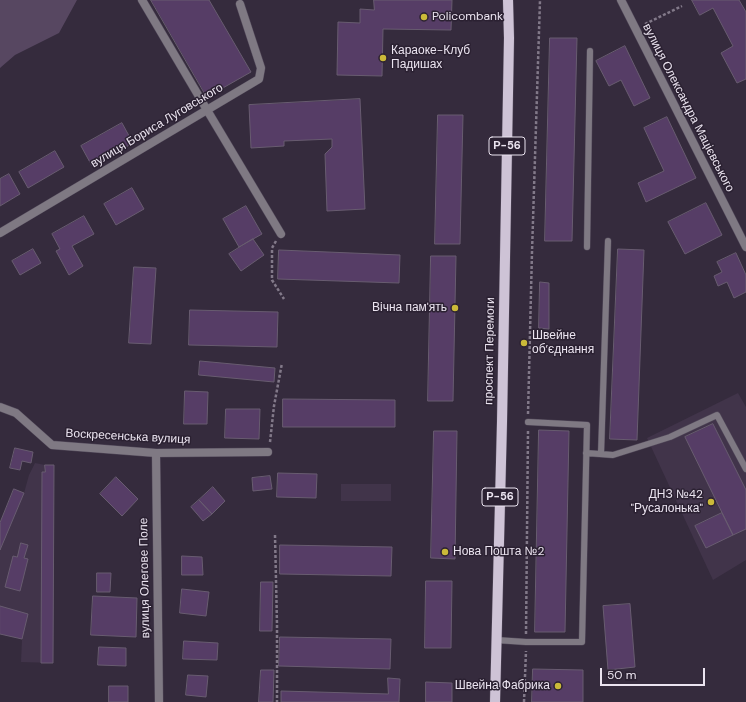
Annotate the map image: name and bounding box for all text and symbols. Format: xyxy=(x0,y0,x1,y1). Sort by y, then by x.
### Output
place label: Policombank xyxy=(432,10,503,24)
marker: Policombank xyxy=(419,12,429,22)
street label: вулиця Олександра Мацієвського xyxy=(639,21,737,195)
place label: Караоке-Клуб Падишах xyxy=(391,44,470,72)
marker: Караоке-Клуб Падишах xyxy=(378,53,388,63)
street label: вулиця Бориса Луговського xyxy=(88,81,226,171)
road number: Р-56 xyxy=(489,137,525,155)
street label: проспект Перемоги xyxy=(482,297,498,405)
place label: Вічна пам'ять xyxy=(372,301,447,315)
marker: Вічна пам'ять xyxy=(450,303,460,313)
place label: Швейне об’єднання xyxy=(532,329,594,357)
marker: Швейне об’єднання xyxy=(519,338,529,348)
street label: Воскресенська вулиця xyxy=(65,427,191,447)
road number: Р-56 xyxy=(482,488,518,506)
place label: ДНЗ №42 "Русалонька" xyxy=(631,488,703,516)
marker: ДНЗ №42 "Русалонька" xyxy=(706,497,716,507)
street label: вулиця Олегове Поле xyxy=(137,518,153,638)
place label: Нова Пошта №2 xyxy=(453,545,544,559)
marker: Нова Пошта №2 xyxy=(440,547,450,557)
scale bar xyxy=(602,660,707,686)
text: 50 m xyxy=(607,667,636,683)
place label: Швейна Фабрика xyxy=(455,679,550,693)
marker: Швейна Фабрика xyxy=(553,681,563,691)

